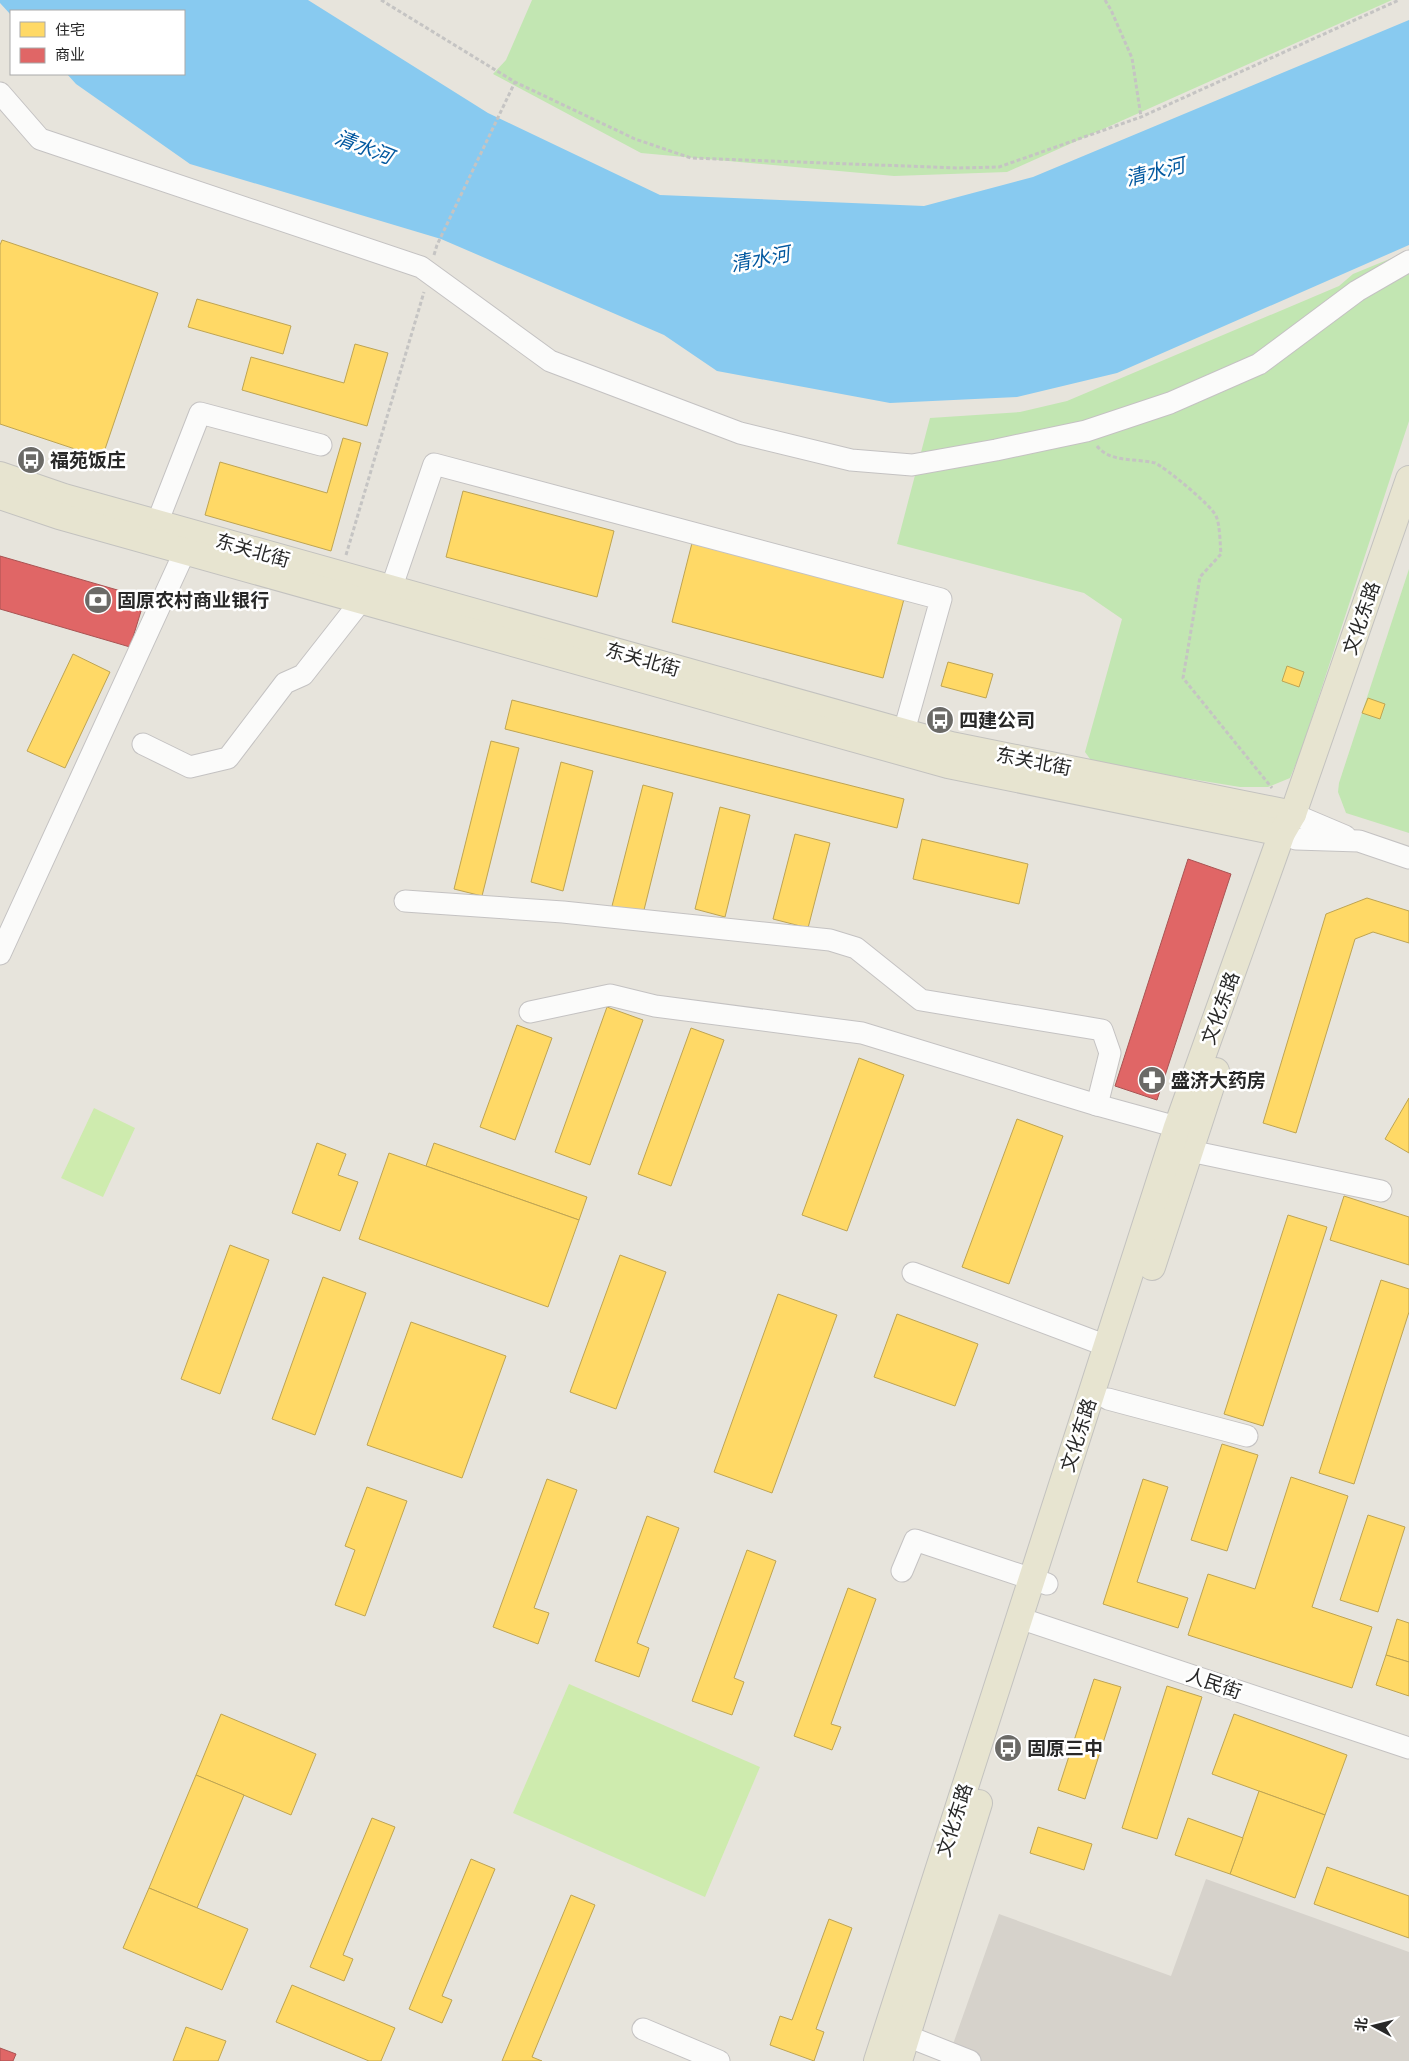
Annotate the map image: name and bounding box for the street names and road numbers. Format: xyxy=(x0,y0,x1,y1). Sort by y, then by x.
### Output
street label: 东关北街 xyxy=(213,528,293,571)
street label: 文化东路 xyxy=(1337,578,1384,658)
street label: 东关北街 xyxy=(603,637,683,680)
street label: 东关北街 xyxy=(995,742,1074,779)
street label: 文化东路 xyxy=(1196,968,1243,1047)
street label: 文化东路 xyxy=(1055,1395,1100,1475)
street label: 人民街 xyxy=(1183,1662,1245,1703)
street label: 文化东路 xyxy=(931,1780,976,1860)

